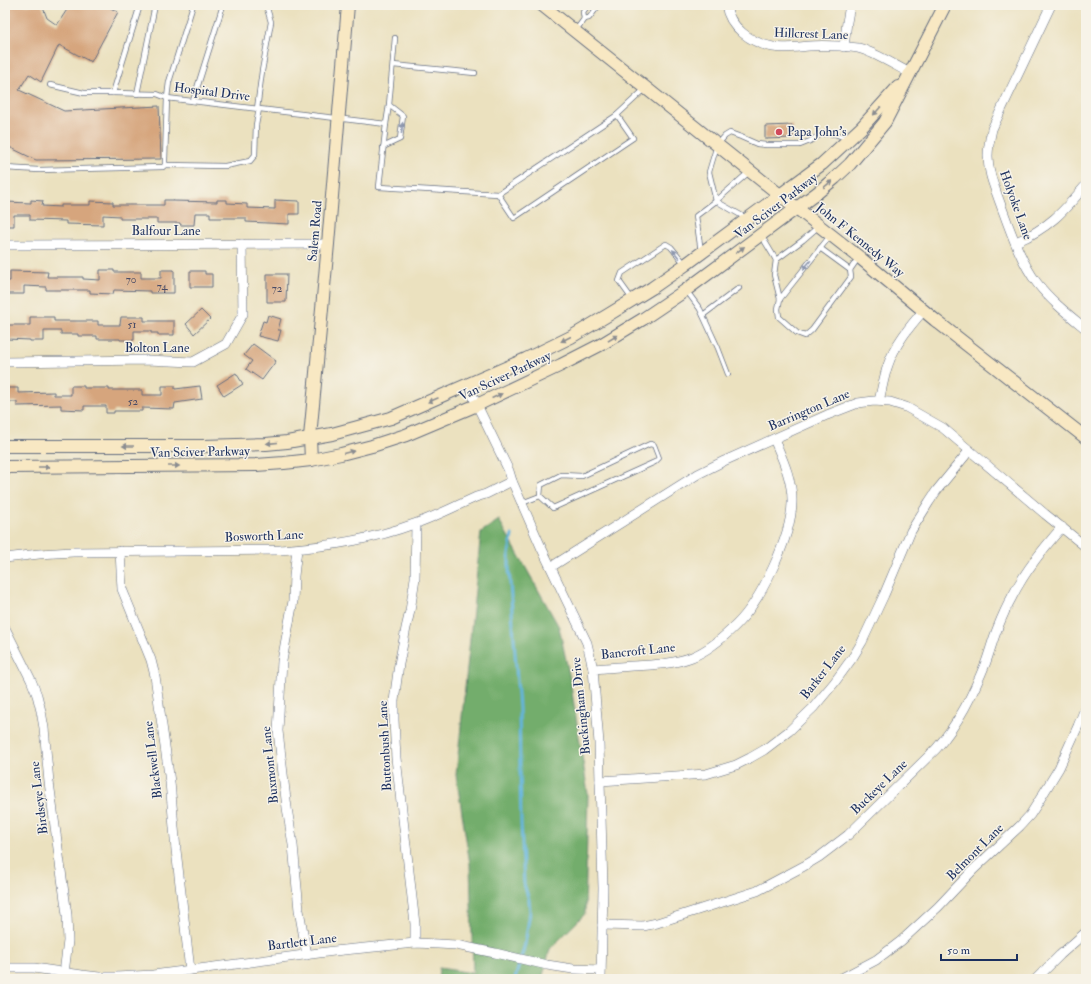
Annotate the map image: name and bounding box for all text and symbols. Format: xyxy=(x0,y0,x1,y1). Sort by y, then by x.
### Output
street label: Hillcrest Lane xyxy=(773,25,849,43)
street label: Hospital Drive xyxy=(173,79,251,106)
one-way arrow xyxy=(872,106,882,116)
one-way arrow xyxy=(398,122,405,134)
place label: Papa John's xyxy=(787,124,847,141)
marker: Papa John's xyxy=(774,127,784,137)
street label: Holyoke Lane xyxy=(995,168,1036,243)
street label: Van Sciver Parkway xyxy=(731,169,821,243)
one-way arrow xyxy=(822,180,833,189)
street label: Salem Road xyxy=(304,199,326,262)
street label: John F Kennedy Way xyxy=(811,199,908,282)
street label: Balfour Lane xyxy=(132,223,201,239)
one-way arrow xyxy=(734,246,745,254)
one-way arrow xyxy=(672,248,681,259)
one-way arrow xyxy=(802,260,811,270)
house number: 70 xyxy=(126,273,137,286)
house number: 74 xyxy=(157,280,168,293)
house number: 72 xyxy=(272,282,283,295)
house number: 51 xyxy=(128,318,136,331)
one-way arrow xyxy=(607,334,619,341)
one-way arrow xyxy=(560,336,572,343)
street label: Bolton Lane xyxy=(125,340,190,356)
street label: Van Sciver Parkway xyxy=(456,348,554,405)
street label: Barrington Lane xyxy=(766,385,853,434)
one-way arrow xyxy=(491,393,502,399)
house number: 52 xyxy=(128,395,139,408)
one-way arrow xyxy=(427,397,438,403)
one-way arrow xyxy=(266,440,278,446)
one-way arrow xyxy=(121,443,134,449)
street label: Van Sciver Parkway xyxy=(150,443,250,462)
one-way arrow xyxy=(343,449,355,455)
one-way arrow xyxy=(168,463,181,469)
one-way arrow xyxy=(38,464,51,470)
street label: Bosworth Lane xyxy=(224,527,304,545)
street label: Bancroft Lane xyxy=(600,639,677,663)
street label: Barker Lane xyxy=(797,641,850,702)
street label: Buckingham Drive xyxy=(568,656,594,756)
street label: Buttonbush Lane xyxy=(375,700,395,792)
street label: Blackwell Lane xyxy=(140,720,166,800)
street label: Buxmont Lane xyxy=(258,725,282,805)
street label: Buckeye Lane xyxy=(847,756,912,819)
street label: Birdseye Lane xyxy=(27,760,52,836)
street label: Belmont Lane xyxy=(943,820,1007,884)
street label: Bartlett Lane xyxy=(266,930,338,954)
scale bar xyxy=(941,936,1017,962)
text: 50 m xyxy=(947,943,971,958)

